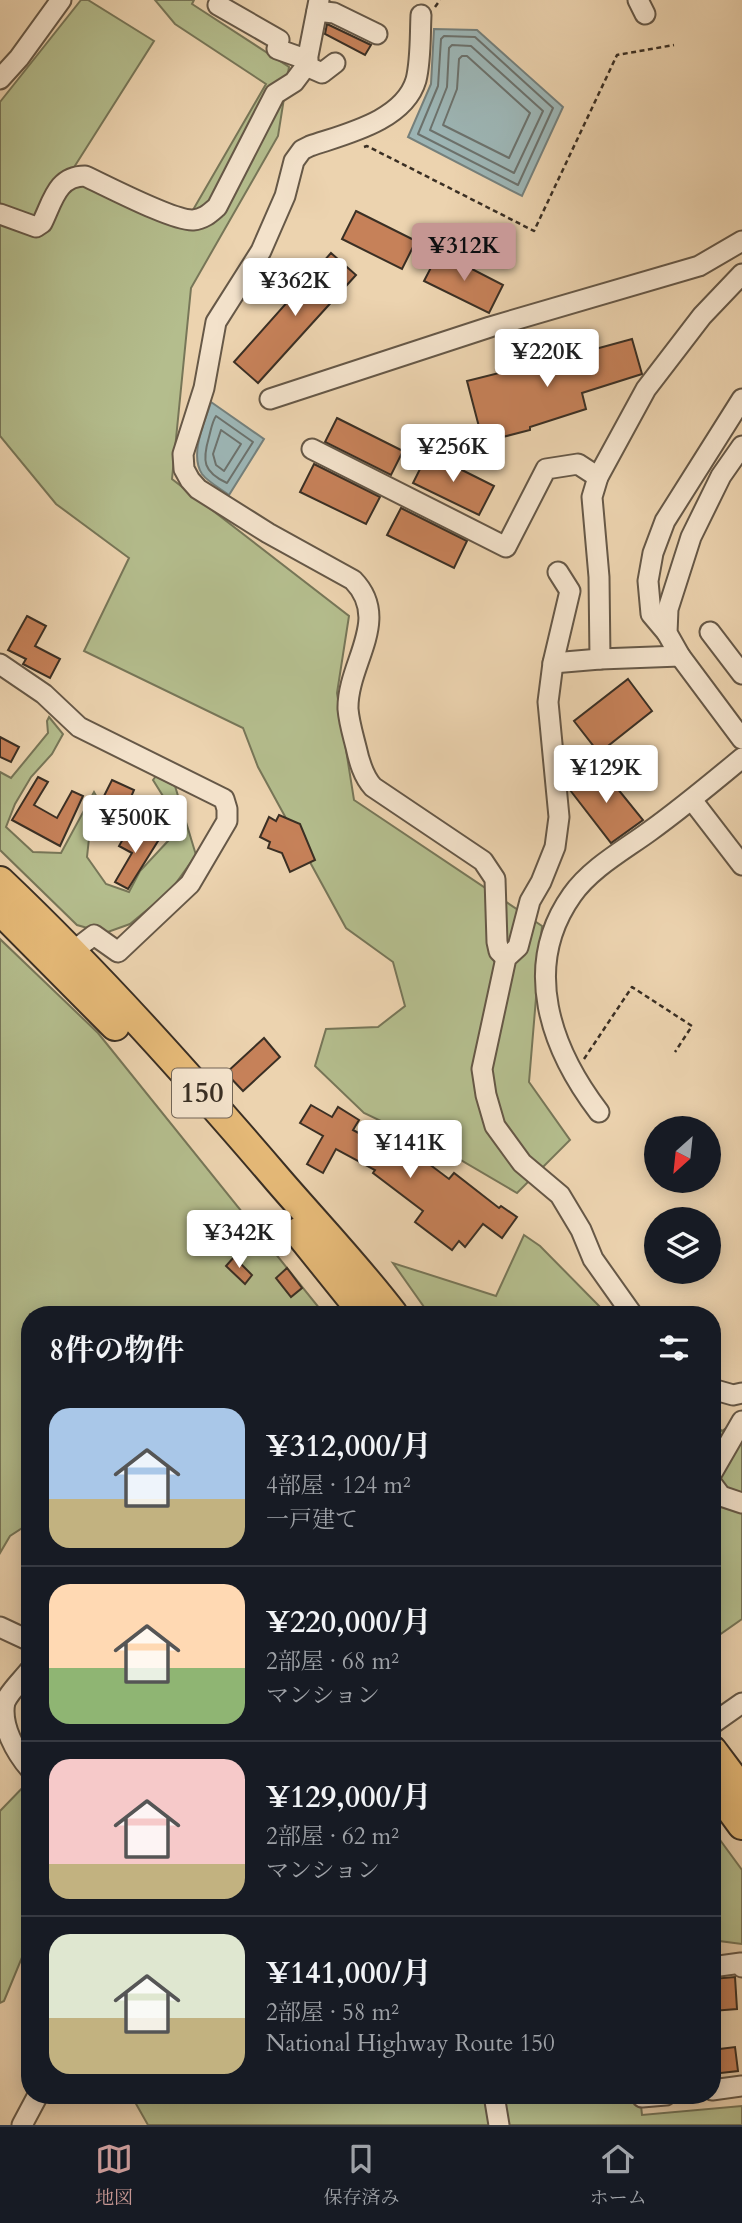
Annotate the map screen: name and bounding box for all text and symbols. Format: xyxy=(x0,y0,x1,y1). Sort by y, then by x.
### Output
pin: ¥312K xyxy=(415,224,513,283)
text: ¥312K xyxy=(428,230,500,261)
pin: ¥362K xyxy=(246,258,344,318)
text: ¥362K xyxy=(259,265,331,296)
pin: ¥220K xyxy=(498,330,596,389)
text: ¥220K xyxy=(511,336,583,367)
pin: ¥256K xyxy=(404,424,502,484)
text: ¥256K xyxy=(417,431,489,462)
pin: ¥129K xyxy=(557,746,655,805)
text: ¥129K xyxy=(570,752,642,783)
pin: ¥500K xyxy=(86,796,184,855)
text: ¥500K xyxy=(99,802,171,833)
road number: 150 xyxy=(172,1068,232,1118)
north arrow xyxy=(644,1116,721,1194)
map controls xyxy=(644,1116,721,1284)
pin: ¥141K xyxy=(361,1120,459,1180)
text: ¥141K xyxy=(374,1127,446,1158)
button: layers xyxy=(644,1207,721,1284)
pin: ¥342K xyxy=(190,1210,288,1270)
text: ¥342K xyxy=(203,1217,275,1248)
icon: filters xyxy=(655,1329,693,1367)
text: 8件の物件 xyxy=(49,1330,184,1371)
text: ¥312,000/月 xyxy=(266,1426,432,1467)
icon: home xyxy=(105,1436,189,1520)
text: 4部屋 · 124 m² xyxy=(266,1470,411,1501)
text: 一戸建て xyxy=(266,1504,358,1535)
text: ¥220,000/月 xyxy=(266,1602,432,1643)
icon: home xyxy=(105,1612,189,1696)
text: 2部屋 · 68 m² xyxy=(266,1646,399,1677)
text: マンション xyxy=(266,1680,380,1711)
text: ¥129,000/月 xyxy=(266,1777,432,1818)
icon: home xyxy=(105,1787,189,1871)
text: 2部屋 · 62 m² xyxy=(266,1821,399,1852)
text: マンション xyxy=(266,1855,380,1886)
text: ¥141,000/月 xyxy=(266,1953,432,1994)
icon: home xyxy=(105,1962,189,2046)
text: 2部屋 · 58 m² xyxy=(266,1997,399,2028)
text: National Highway Route 150 xyxy=(266,2028,555,2059)
tab: 地図 xyxy=(95,2140,133,2211)
tab: 保存済み xyxy=(323,2140,400,2211)
tab: ホーム xyxy=(590,2140,647,2211)

